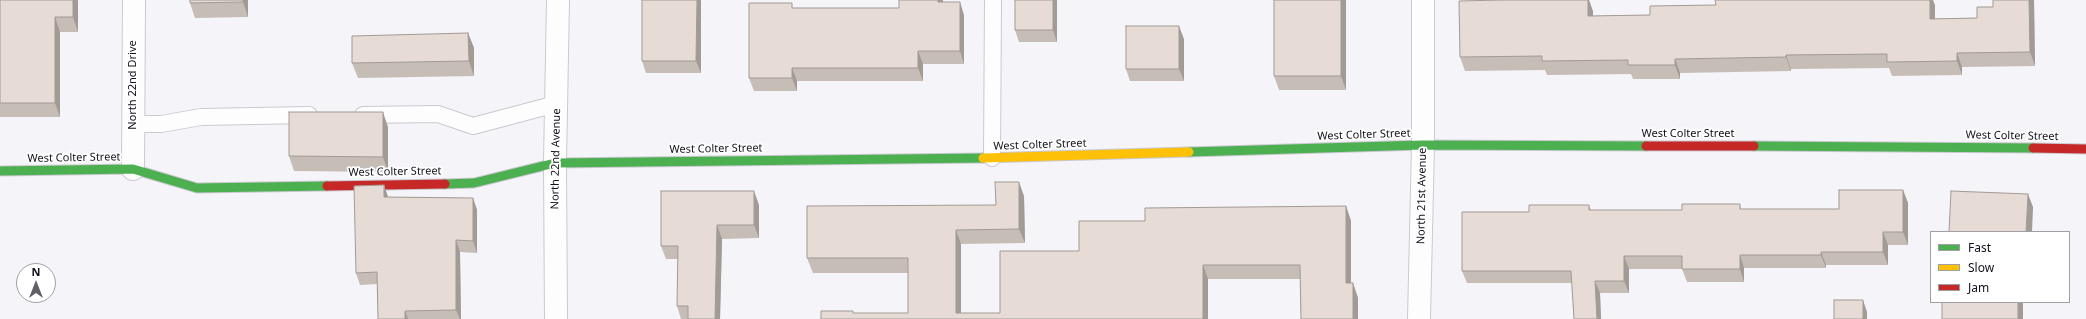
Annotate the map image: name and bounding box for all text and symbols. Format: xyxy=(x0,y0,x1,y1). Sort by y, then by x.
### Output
street label: North 22nd Drive xyxy=(126,40,140,130)
street label: North 22nd Avenue xyxy=(549,108,563,210)
street label: West Colter Street xyxy=(1317,127,1411,143)
street label: West Colter Street xyxy=(1641,127,1735,141)
street label: West Colter Street xyxy=(1965,129,2059,143)
street label: West Colter Street xyxy=(993,137,1087,153)
street label: West Colter Street xyxy=(669,142,763,156)
street label: North 21st Avenue xyxy=(1415,148,1429,244)
street label: West Colter Street xyxy=(27,151,121,165)
street label: West Colter Street xyxy=(348,165,442,179)
legend xyxy=(1930,231,2070,303)
text: Fast xyxy=(1968,239,1991,256)
text: Slow xyxy=(1968,259,1994,276)
north arrow xyxy=(16,263,56,303)
text: N xyxy=(32,264,40,279)
text: Jam xyxy=(1968,279,1989,296)

